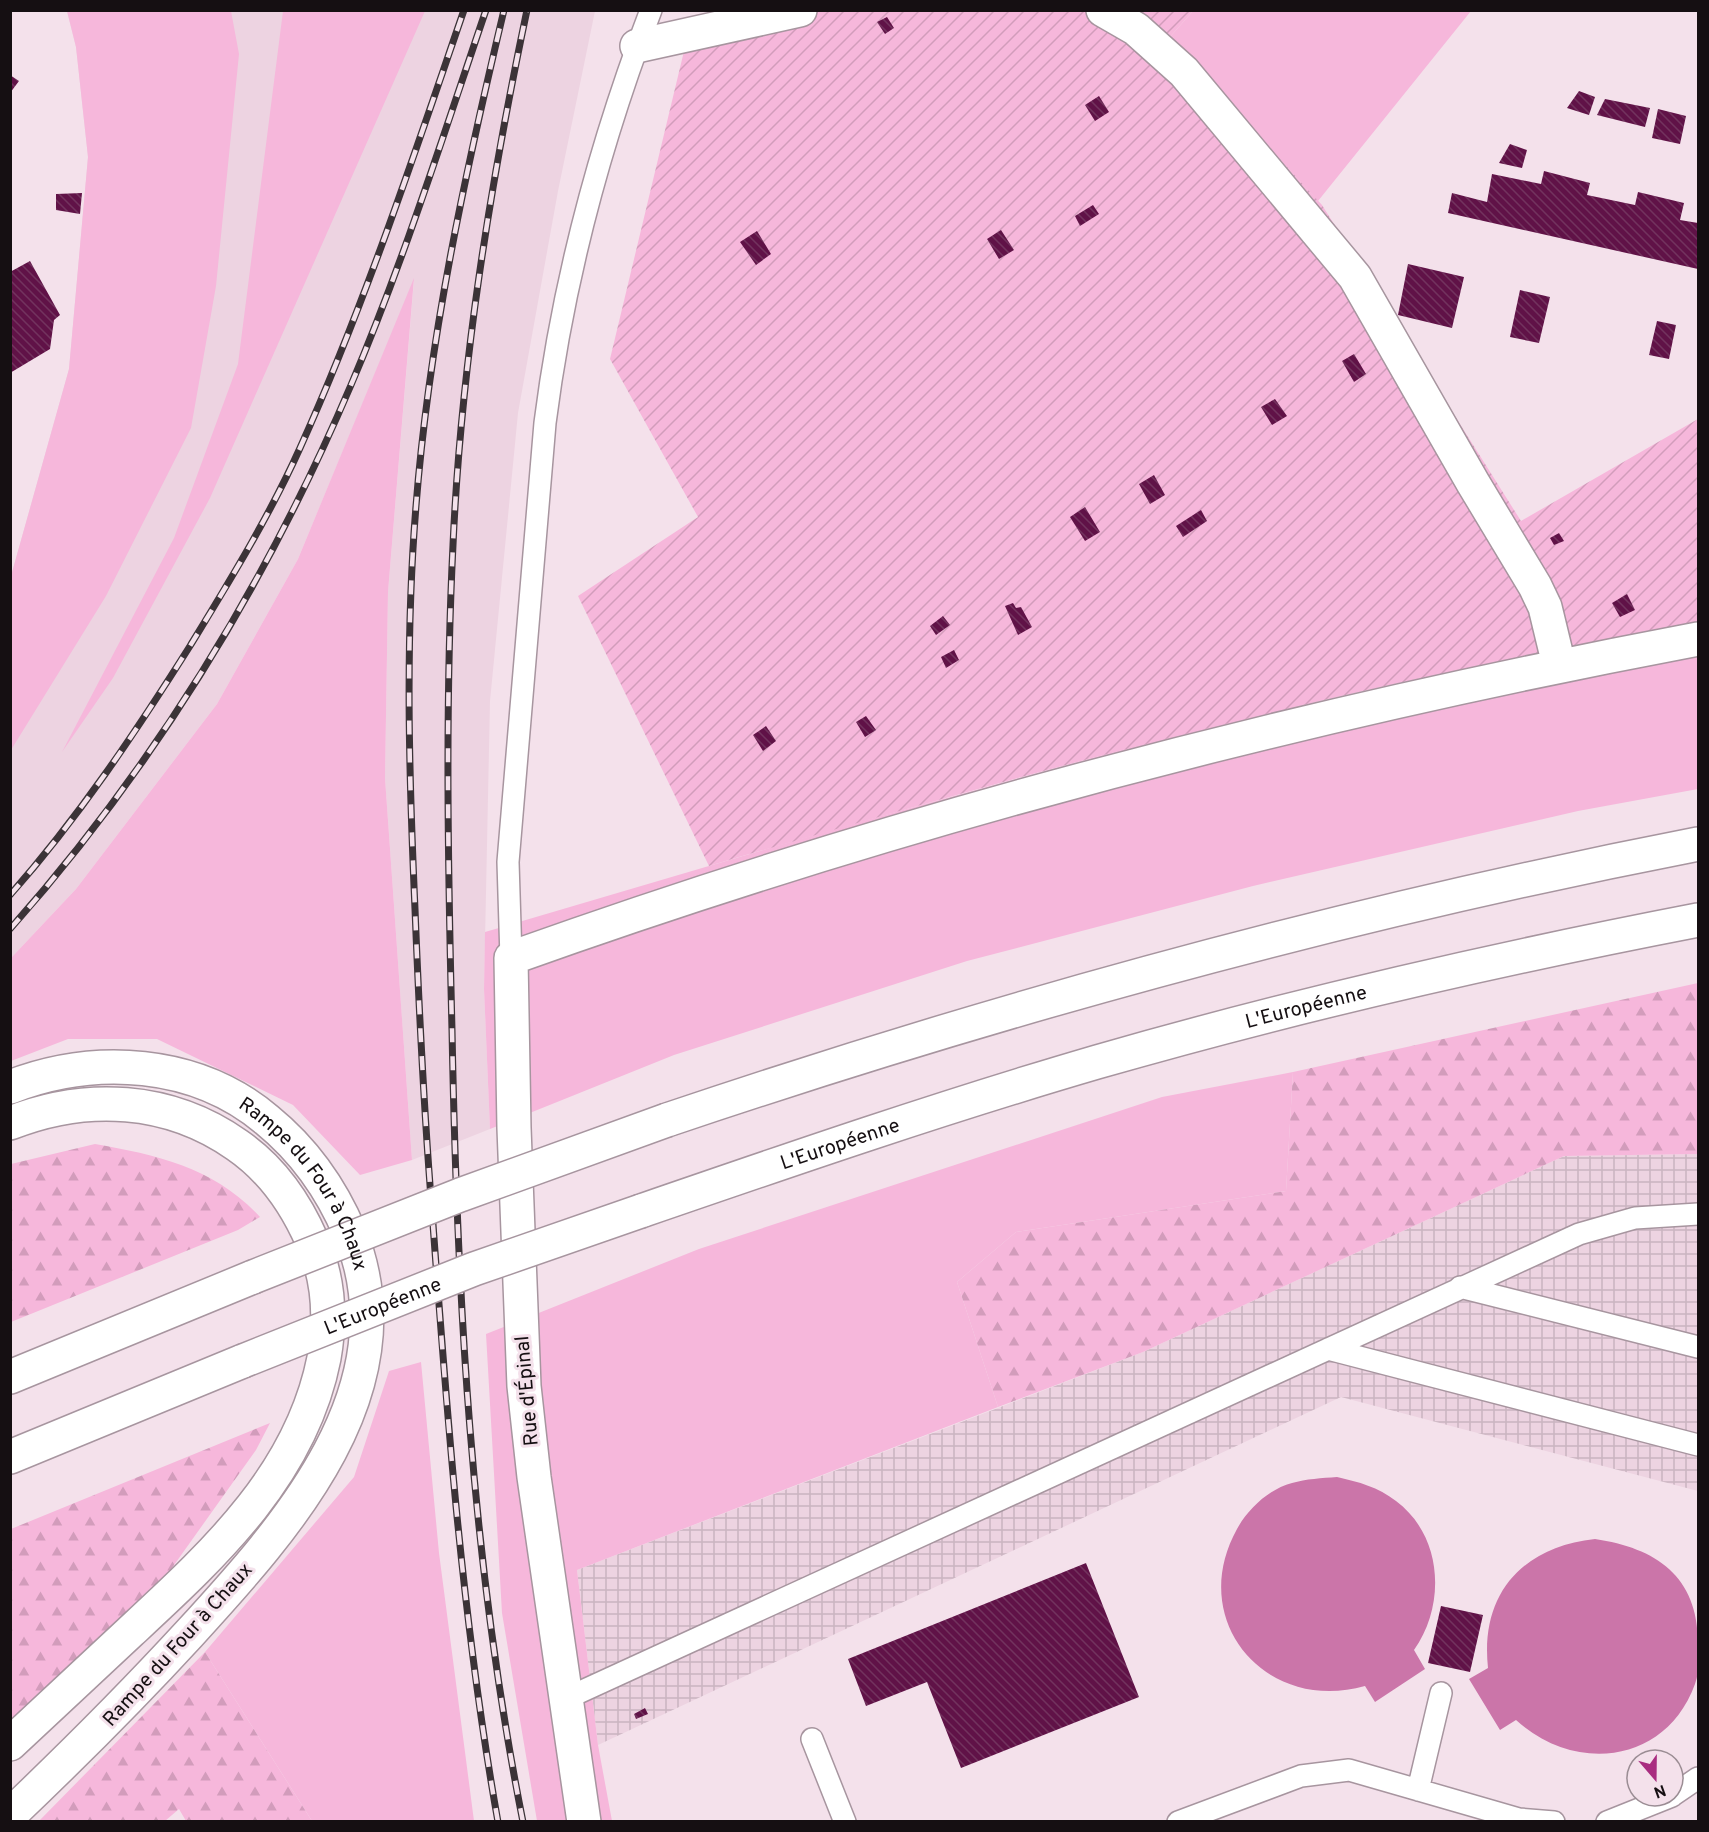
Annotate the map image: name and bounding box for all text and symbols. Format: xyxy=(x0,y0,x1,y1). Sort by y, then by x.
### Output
street label: L'Européenne xyxy=(1243,981,1370,1036)
street label: Rampe du Four à Chaux xyxy=(233,1092,372,1273)
street label: L'Européenne xyxy=(777,1113,903,1177)
street label: L'Européenne xyxy=(320,1272,446,1342)
street label: Rue d'Épinal xyxy=(508,1335,546,1447)
street label: Rampe du Four à Chaux xyxy=(98,1558,259,1733)
north arrow xyxy=(1625,1748,1685,1808)
text: N xyxy=(1651,1779,1668,1802)

